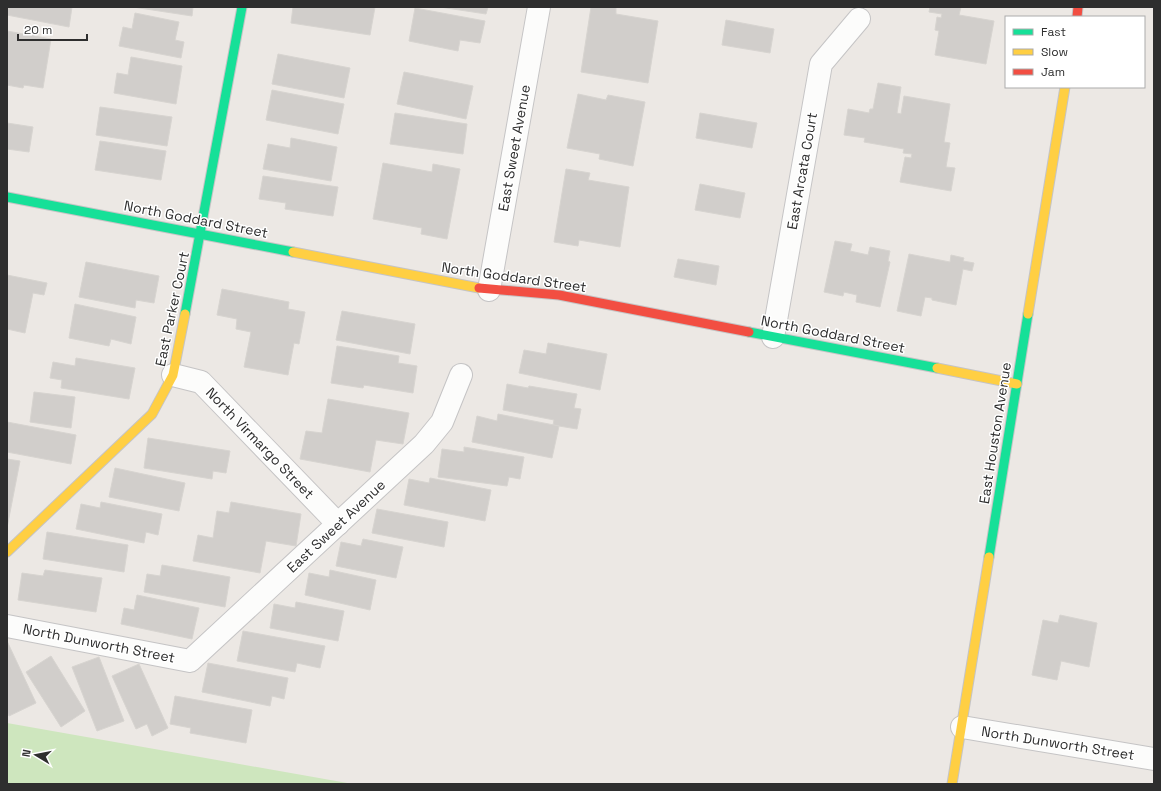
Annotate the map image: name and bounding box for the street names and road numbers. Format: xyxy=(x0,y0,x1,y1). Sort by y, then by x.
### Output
street label: East Sweet Avenue xyxy=(494,83,534,213)
street label: East Arcata Court xyxy=(783,111,821,231)
street label: North Goddard Street xyxy=(123,196,269,242)
street label: East Parker Court xyxy=(151,250,193,368)
street label: North Goddard Street xyxy=(440,258,588,296)
street label: North Goddard Street xyxy=(760,311,906,357)
street label: East Houston Avenue xyxy=(975,361,1015,505)
street label: North Virmargo Street xyxy=(202,383,318,503)
street label: East Sweet Avenue xyxy=(283,476,389,576)
street label: North Dunworth Street xyxy=(21,619,177,667)
street label: North Dunworth Street xyxy=(980,722,1136,764)

